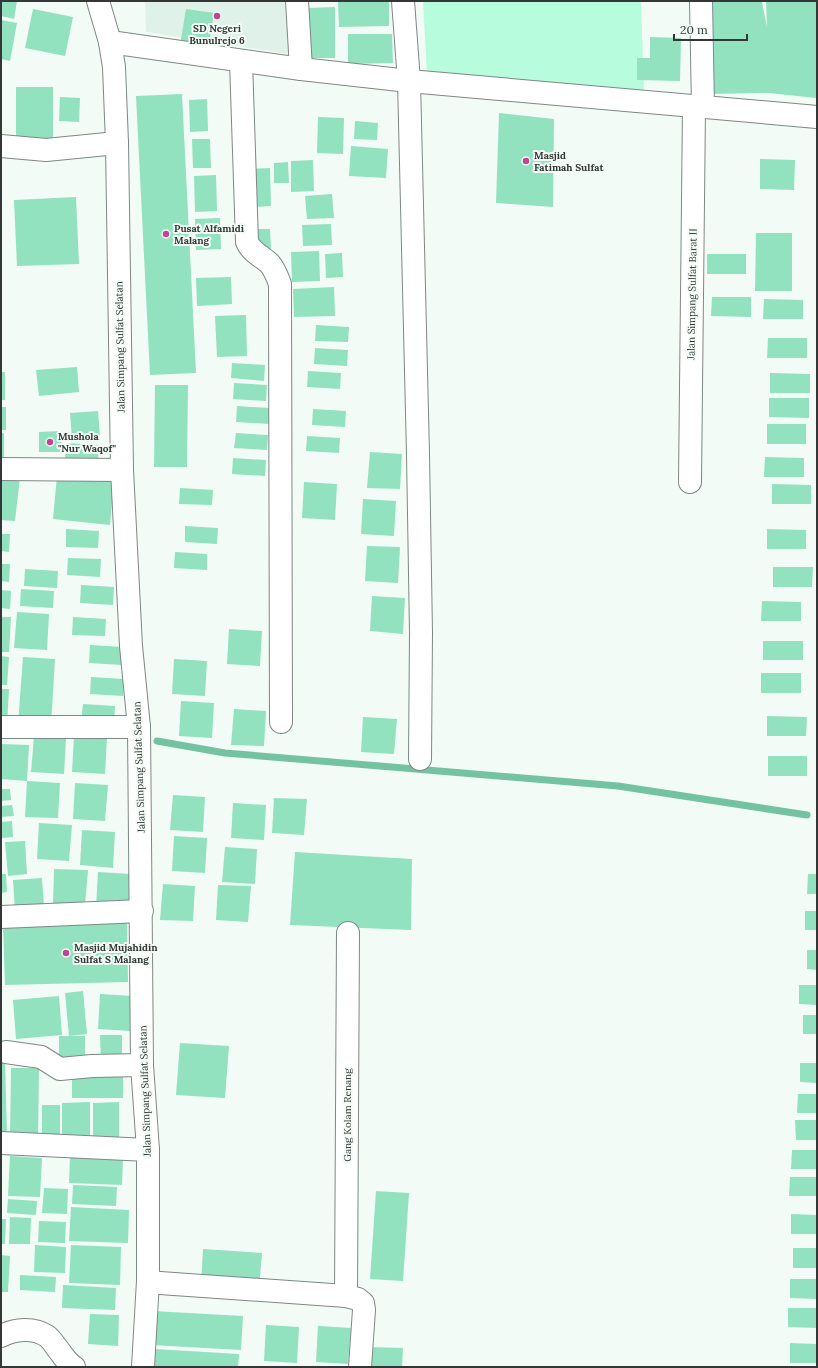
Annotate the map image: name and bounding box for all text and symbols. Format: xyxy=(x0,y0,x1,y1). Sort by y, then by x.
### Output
marker: SD Negeri Bunulrejo 6 xyxy=(212,11,222,21)
scale bar xyxy=(674,16,747,42)
place label: SD Negeri Bunulrejo 6 xyxy=(189,22,245,47)
text: 20 m xyxy=(680,22,708,37)
place label: Masjid Fatimah Sulfat xyxy=(534,149,604,174)
marker: Masjid Fatimah Sulfat xyxy=(521,156,531,166)
place label: Pusat Alfamidi Malang xyxy=(174,222,245,247)
street label: Jalan Simpang Sulfat Barat II xyxy=(684,228,700,361)
marker: Pusat Alfamidi Malang xyxy=(161,229,171,239)
street label: Jalan Simpang Sulfat Selatan xyxy=(112,281,128,414)
place label: Mushola "Nur Waqof" xyxy=(58,430,116,455)
marker: Mushola "Nur Waqof" xyxy=(45,437,55,447)
street label: Jalan Simpang Sulfat Selatan xyxy=(130,701,148,834)
place label: Masjid Mujahidin Sulfat S Malang xyxy=(74,941,158,966)
marker: Masjid Mujahidin Sulfat S Malang xyxy=(61,948,71,958)
street label: Jalan Simpang Sulfat Selatan xyxy=(136,1025,154,1158)
street label: Gang Kolam Renang xyxy=(341,1068,354,1162)

